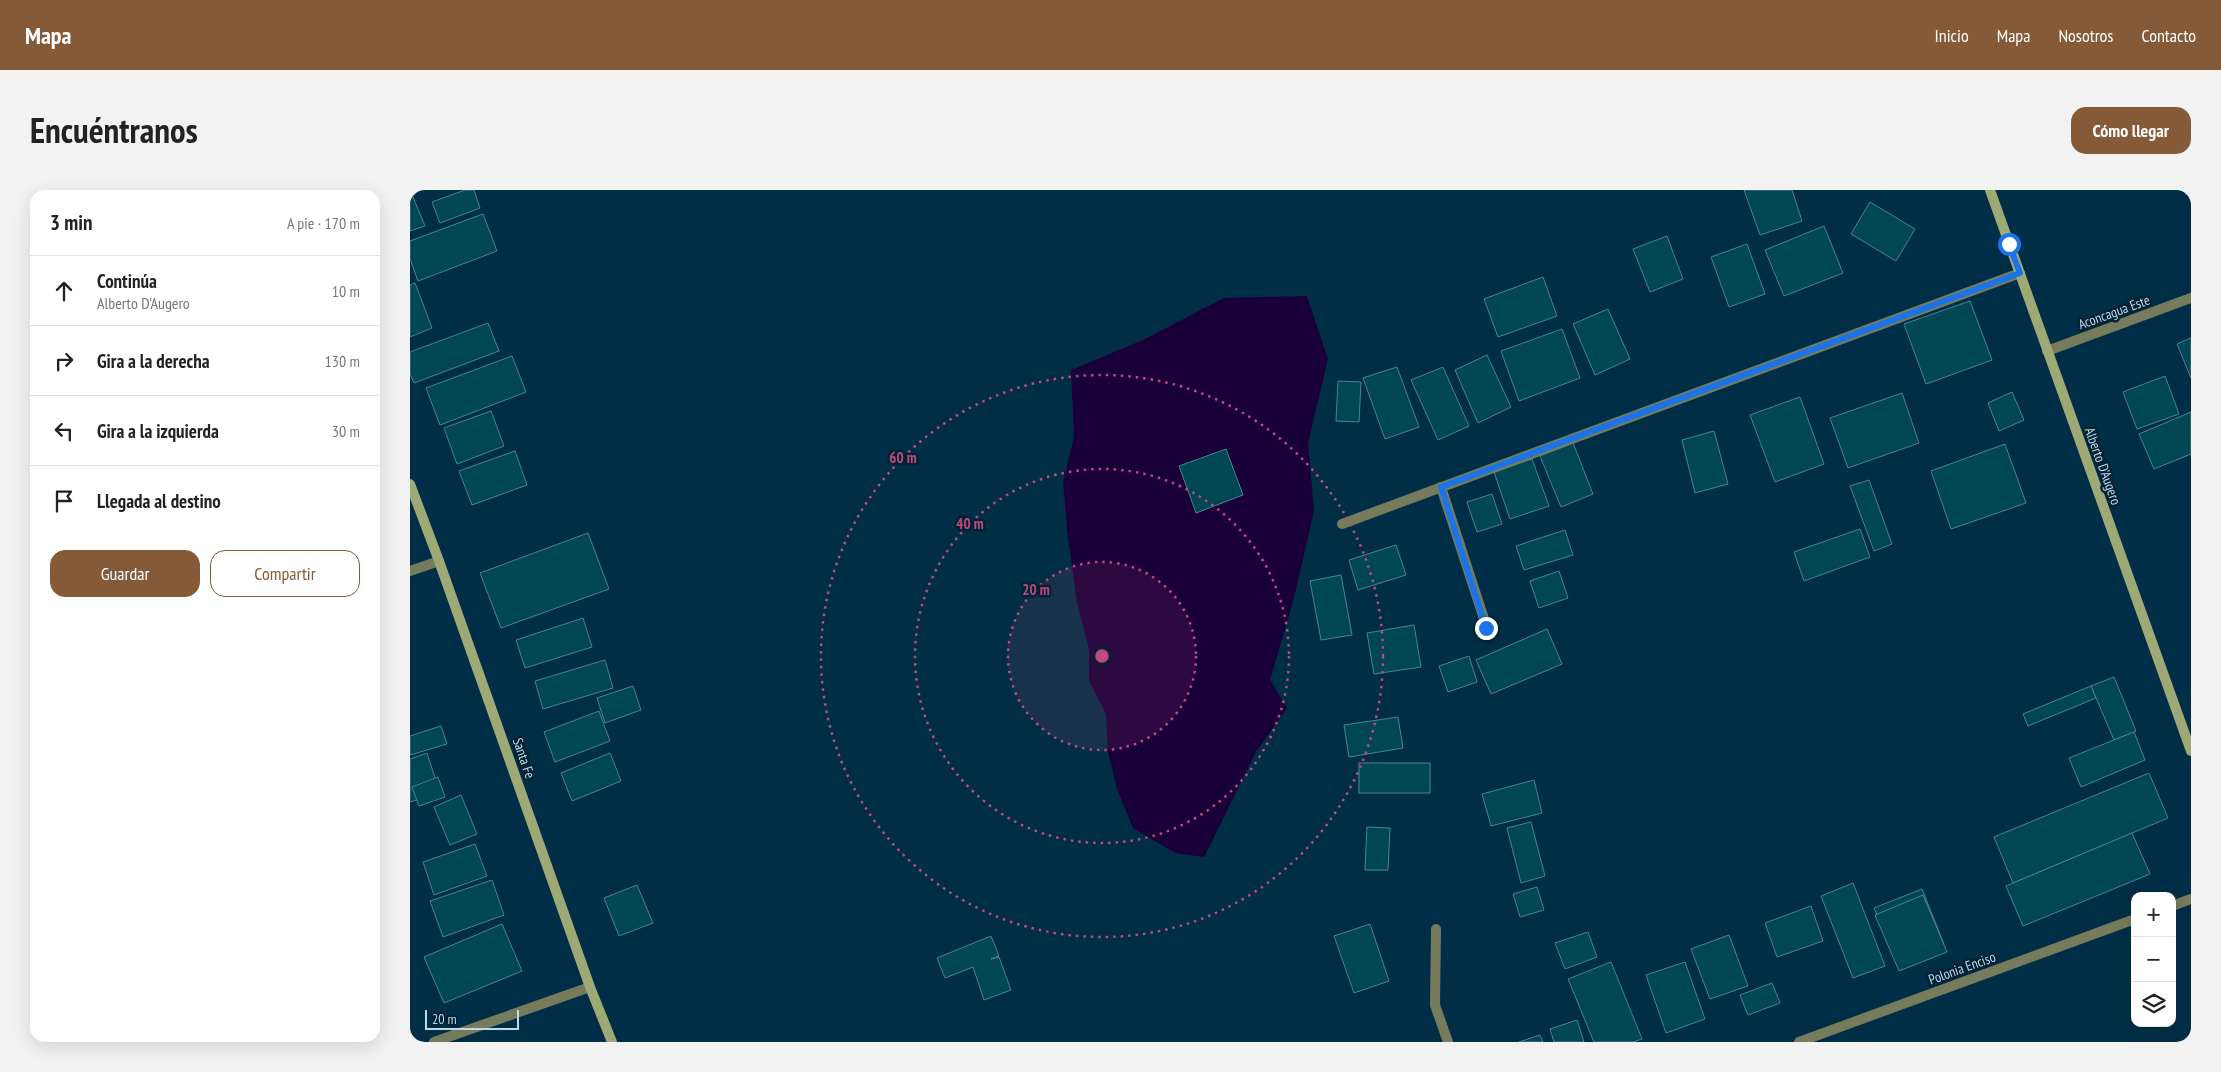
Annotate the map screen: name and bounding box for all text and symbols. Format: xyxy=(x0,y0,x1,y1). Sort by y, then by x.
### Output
text: Mapa xyxy=(25,20,72,51)
text: Inicio xyxy=(1935,24,1969,47)
text: Mapa xyxy=(1997,24,2030,47)
text: Nosotros xyxy=(2058,24,2113,47)
text: Contacto xyxy=(2141,24,2196,47)
text: Encuéntranos xyxy=(30,107,198,153)
button: Cómo llegar xyxy=(2071,107,2191,154)
text: 3 min xyxy=(50,209,92,236)
text: A pie · 170 m xyxy=(287,213,360,233)
route start xyxy=(1998,233,2021,256)
text: Continúa xyxy=(97,269,157,293)
icon: ahead xyxy=(50,277,78,305)
text: 10 m xyxy=(332,281,360,301)
street label: Aconcagua Este xyxy=(2076,291,2152,333)
text: Alberto D'Augero xyxy=(97,293,190,313)
icon: right xyxy=(50,347,78,375)
text: Gira a la derecha xyxy=(97,349,210,373)
text: 130 m xyxy=(325,351,360,371)
icon: left xyxy=(50,417,78,445)
text: Gira a la izquierda xyxy=(97,419,219,443)
text: 30 m xyxy=(332,421,360,441)
street label: Alberto D'Augero xyxy=(2081,425,2125,507)
text: 60 m xyxy=(889,448,917,467)
icon: arrive xyxy=(50,487,78,515)
text: Llegada al destino xyxy=(97,489,221,513)
text: 40 m xyxy=(956,514,984,533)
button: Guardar xyxy=(50,550,200,597)
button: Compartir xyxy=(210,550,360,597)
text: 20 m xyxy=(1022,580,1050,599)
route end xyxy=(1475,617,1498,640)
centre of rings xyxy=(1093,647,1111,665)
street label: Santa Fe xyxy=(509,735,539,781)
map controls xyxy=(2131,892,2176,1027)
button: + xyxy=(2131,892,2176,937)
button: − xyxy=(2131,937,2176,982)
street label: Polonia Enciso xyxy=(1926,948,1998,988)
button: layers xyxy=(2131,982,2176,1027)
scale bar xyxy=(425,1007,519,1030)
text: 20 m xyxy=(432,1010,457,1028)

